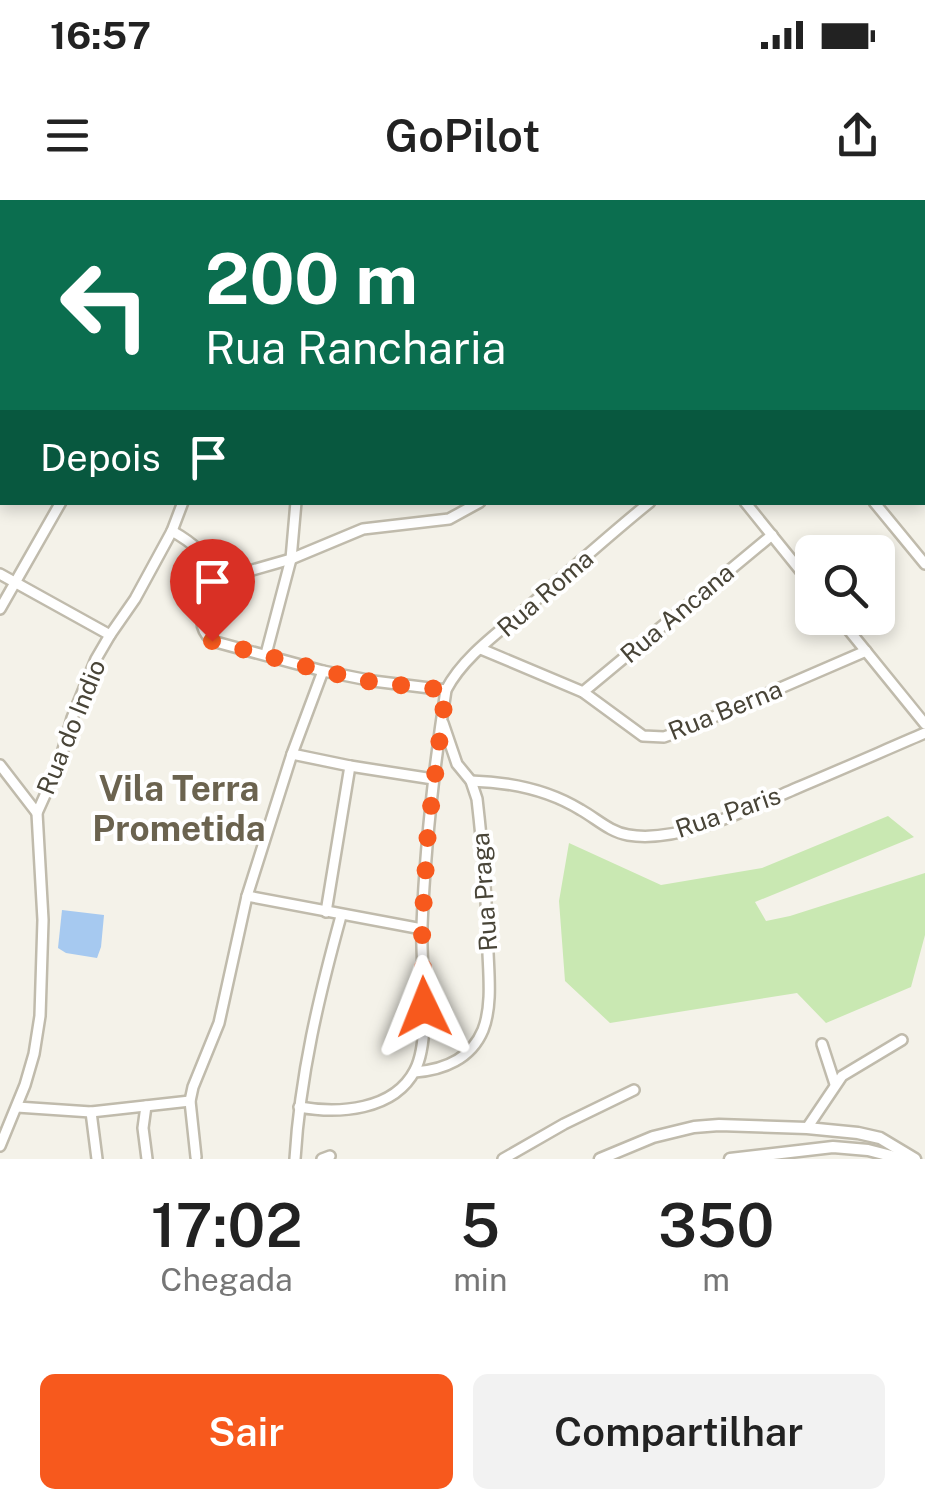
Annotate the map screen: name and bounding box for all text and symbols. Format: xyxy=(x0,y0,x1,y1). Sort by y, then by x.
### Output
text: 16:57 xyxy=(50,13,151,58)
icon: menu xyxy=(40,108,95,163)
icon: share xyxy=(830,108,885,163)
text: GoPilot xyxy=(385,109,540,162)
text: 200 m xyxy=(205,237,418,320)
icon: left xyxy=(40,240,170,370)
text: Rua Rancharia xyxy=(205,321,506,374)
icon: arrive xyxy=(181,430,236,485)
text: Depois xyxy=(40,435,161,480)
map controls xyxy=(795,535,895,635)
button: search xyxy=(795,535,895,635)
pin xyxy=(170,539,255,642)
street label: Rua Roma xyxy=(491,543,599,643)
icon: arrive xyxy=(185,554,240,609)
street label: Rua Ancana xyxy=(614,557,740,669)
street label: Rua do Indio xyxy=(30,655,112,799)
street label: Rua Berna xyxy=(664,674,786,746)
district label: Vila Terra Prometida xyxy=(92,768,266,849)
street label: Rua Paris xyxy=(671,780,785,844)
street label: Rua Praga xyxy=(465,831,503,953)
position arrow xyxy=(372,955,476,1059)
text: 17:02 xyxy=(151,1190,302,1261)
text: 5 xyxy=(460,1190,500,1261)
text: 350 xyxy=(658,1190,774,1261)
text: Chegada xyxy=(160,1261,293,1298)
text: min xyxy=(453,1261,507,1298)
text: m xyxy=(702,1261,730,1298)
button: Sair xyxy=(40,1374,453,1489)
button: Compartilhar xyxy=(473,1374,885,1489)

